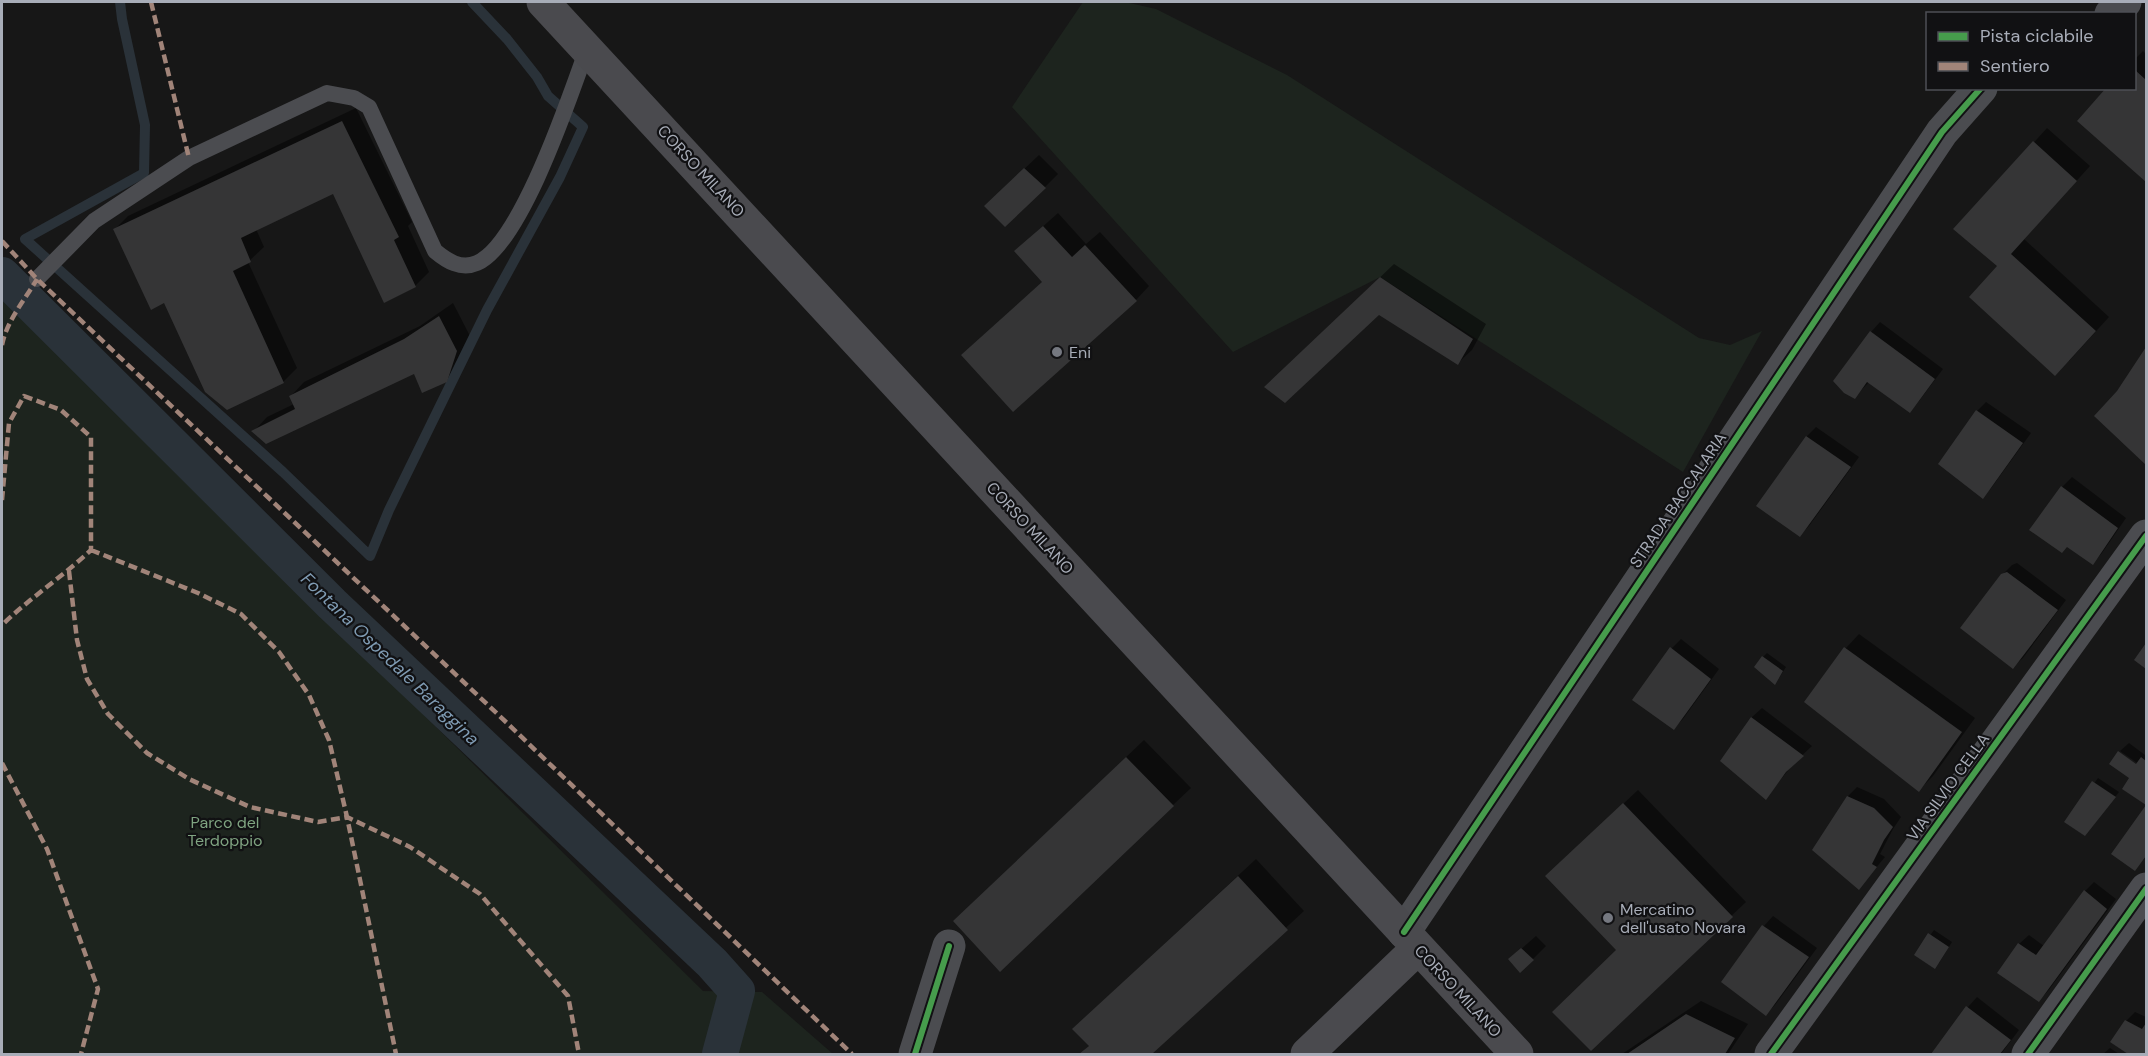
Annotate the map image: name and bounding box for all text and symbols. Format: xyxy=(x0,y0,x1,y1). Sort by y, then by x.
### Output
legend xyxy=(1926,12,2136,90)
text: Pista ciclabile xyxy=(1980,24,2094,48)
text: Sentiero xyxy=(1980,54,2050,78)
street label: CORSO MILANO xyxy=(653,120,749,222)
place label: Eni xyxy=(1069,342,1091,363)
marker: Eni xyxy=(1050,345,1064,359)
street label: STRADA BACCALARIA xyxy=(1625,428,1731,572)
street label: CORSO MILANO xyxy=(982,477,1078,579)
water label: Fontana Ospedale Baraggina xyxy=(296,567,484,751)
street label: VIA SILVIO CELLA xyxy=(1902,729,1994,845)
park label: Parco del Terdoppio xyxy=(187,812,263,851)
place label: Mercatino dell'usato Novara xyxy=(1620,899,1746,938)
marker: Mercatino dell'usato Novara xyxy=(1601,911,1615,925)
street label: CORSO MILANO xyxy=(1410,940,1506,1042)

